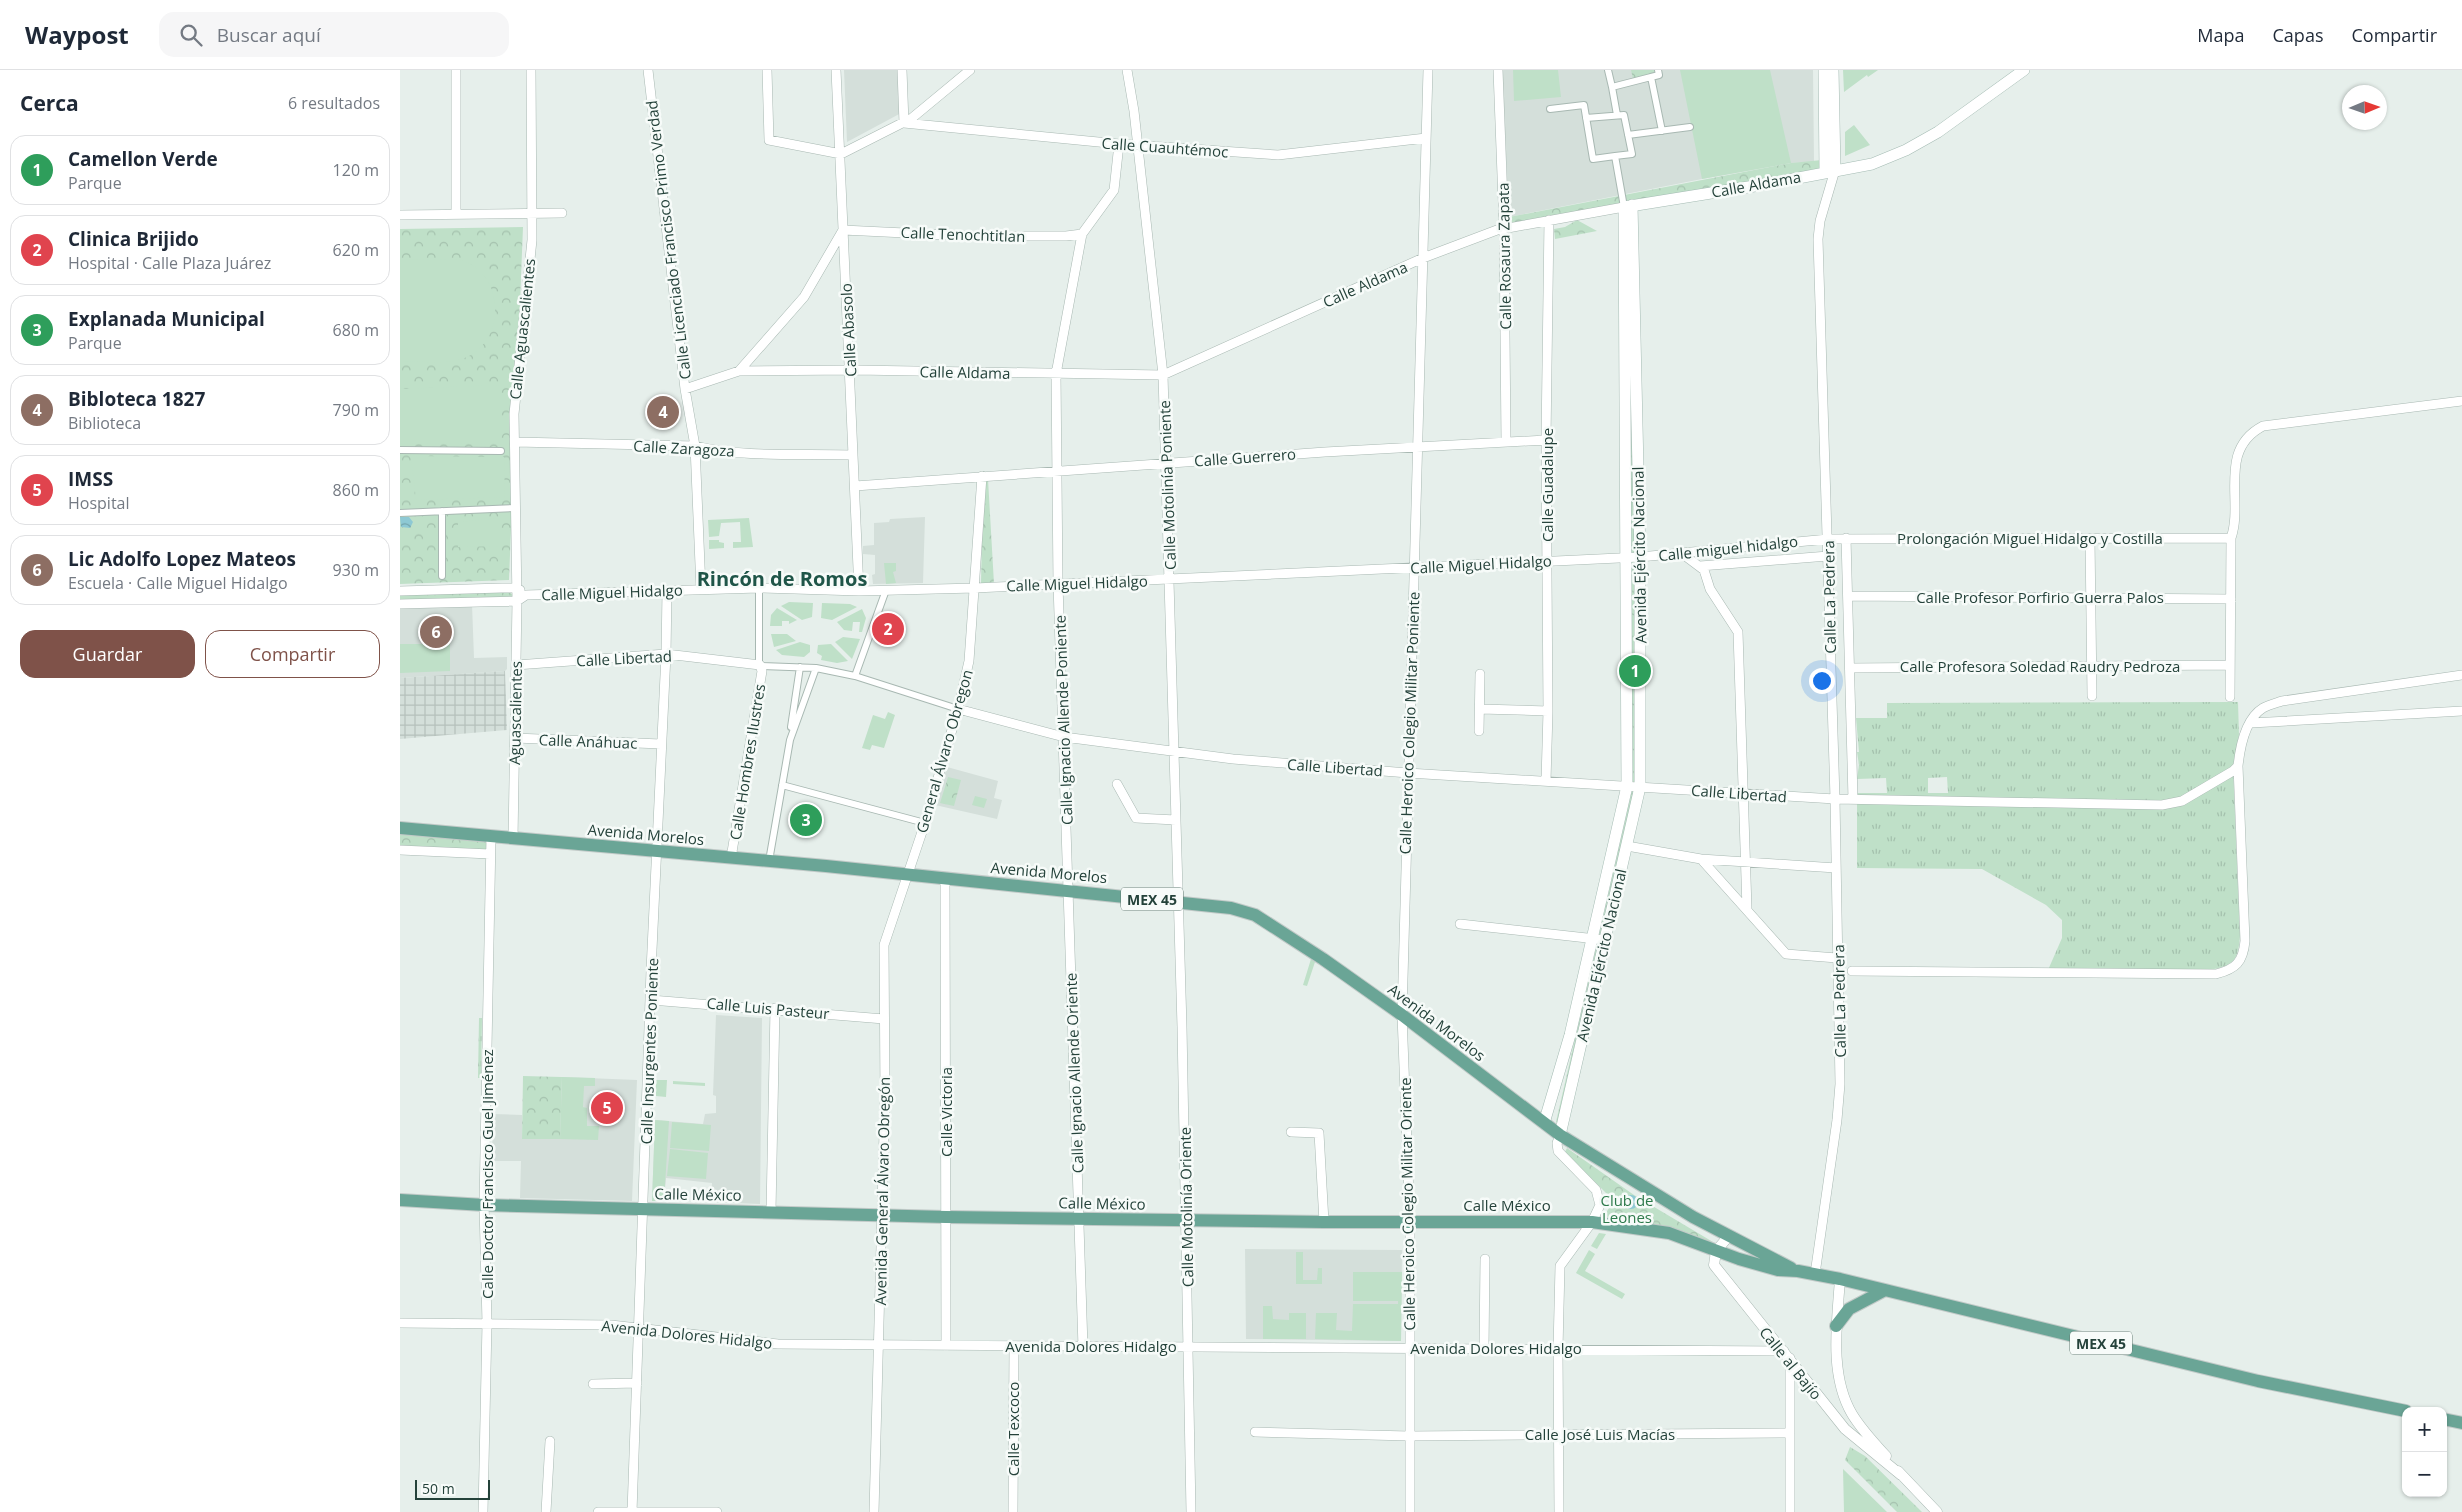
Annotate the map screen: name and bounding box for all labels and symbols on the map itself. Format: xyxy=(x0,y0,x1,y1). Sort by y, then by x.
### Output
north arrow xyxy=(2342,85,2387,130)
street label: Calle Licenciado Francisco Primo Verdad xyxy=(641,99,695,381)
street label: Calle Cuauhtémoc xyxy=(1101,133,1229,161)
street label: Calle Aldama xyxy=(1710,166,1802,202)
street label: Calle Rosaura Zapata xyxy=(1493,182,1515,330)
street label: Calle Tenochtitlan xyxy=(900,222,1026,246)
street label: Calle Aldama xyxy=(1320,256,1410,312)
street label: Calle Aguascalientes xyxy=(505,258,539,400)
street label: Calle Abasolo xyxy=(836,283,860,377)
street label: Calle Aldama xyxy=(919,361,1011,383)
pin: 4 xyxy=(647,393,679,431)
street label: Calle Motolinía Poniente xyxy=(1154,400,1180,570)
street label: Calle Guadalupe xyxy=(1537,428,1557,542)
street label: Calle Zaragoza xyxy=(633,435,735,461)
street label: Calle Guerrero xyxy=(1193,443,1297,471)
street label: Avenida Ejército Nacional xyxy=(1627,467,1651,643)
street label: Prolongación Miguel Hidalgo y Costilla xyxy=(1897,528,2163,548)
street label: Calle miguel hidalgo xyxy=(1657,531,1799,565)
street label: Calle La Pedrera xyxy=(1818,540,1840,654)
street label: Calle Miguel Hidalgo xyxy=(1410,550,1552,578)
district label: Rincón de Romos xyxy=(697,565,867,592)
street label: Calle Miguel Hidalgo xyxy=(1006,571,1148,595)
street label: Calle Miguel Hidalgo xyxy=(541,580,683,604)
street label: Calle Profesor Porfirio Guerra Palos xyxy=(1916,587,2164,607)
street label: Calle Heroico Colegio Militar Poniente xyxy=(1394,591,1424,855)
pin: 2 xyxy=(872,610,904,648)
pin: 6 xyxy=(420,613,452,651)
street label: Calle Ignacio Allende Poniente xyxy=(1049,615,1077,825)
street label: Calle Libertad xyxy=(576,646,672,670)
pin: 1 xyxy=(1619,652,1651,690)
street label: Calle Profesora Soledad Raudry Pedroza xyxy=(1900,656,2180,676)
street label: Aguascalientes xyxy=(504,661,526,765)
street label: General Álvaro Obregon xyxy=(911,667,977,835)
your location xyxy=(1809,668,1835,694)
street label: Calle Hombres Ilustres xyxy=(725,683,769,841)
street label: Calle Anáhuac xyxy=(538,729,638,753)
street label: Calle Libertad xyxy=(1286,754,1384,780)
street label: Calle Libertad xyxy=(1690,780,1788,806)
pin: 3 xyxy=(790,801,822,839)
street label: Avenida Morelos xyxy=(587,819,705,849)
street label: Avenida Morelos xyxy=(990,857,1108,887)
street label: Avenida Ejército Nacional xyxy=(1571,867,1631,1043)
road number: MEX 45 xyxy=(1121,888,1183,911)
street label: Calle La Pedrera xyxy=(1828,944,1850,1058)
street label: Calle Insurgentes Poniente xyxy=(636,957,662,1145)
street label: Calle Ignacio Allende Oriente xyxy=(1061,972,1087,1174)
street label: Avenida Morelos xyxy=(1384,979,1490,1065)
street label: Calle Luis Pasteur xyxy=(706,993,830,1023)
street label: Calle Doctor Francisco Guel Jiménez xyxy=(477,1049,497,1299)
street label: Calle Victoria xyxy=(936,1067,956,1157)
street label: Avenida General Álvaro Obregón xyxy=(870,1076,894,1306)
street label: Calle Heroico Colegio Militar Oriente xyxy=(1395,1077,1419,1331)
pin: 5 xyxy=(591,1089,623,1127)
street label: Calle Motolinía Oriente xyxy=(1175,1127,1197,1287)
street label: Calle México xyxy=(654,1183,742,1205)
park label: Club de Leones xyxy=(1600,1190,1654,1227)
street label: Calle México xyxy=(1058,1192,1146,1214)
street label: Calle México xyxy=(1463,1195,1551,1215)
street label: Avenida Dolores Hidalgo xyxy=(601,1315,773,1353)
street label: Calle al Bajío xyxy=(1755,1322,1827,1404)
road number: MEX 45 xyxy=(2070,1332,2132,1354)
street label: Avenida Dolores Hidalgo xyxy=(1005,1336,1177,1356)
street label: Avenida Dolores Hidalgo xyxy=(1410,1338,1582,1358)
street label: Calle Texcoco xyxy=(1003,1382,1023,1476)
street label: Calle José Luis Macías xyxy=(1525,1424,1675,1444)
scale bar xyxy=(415,1477,490,1500)

